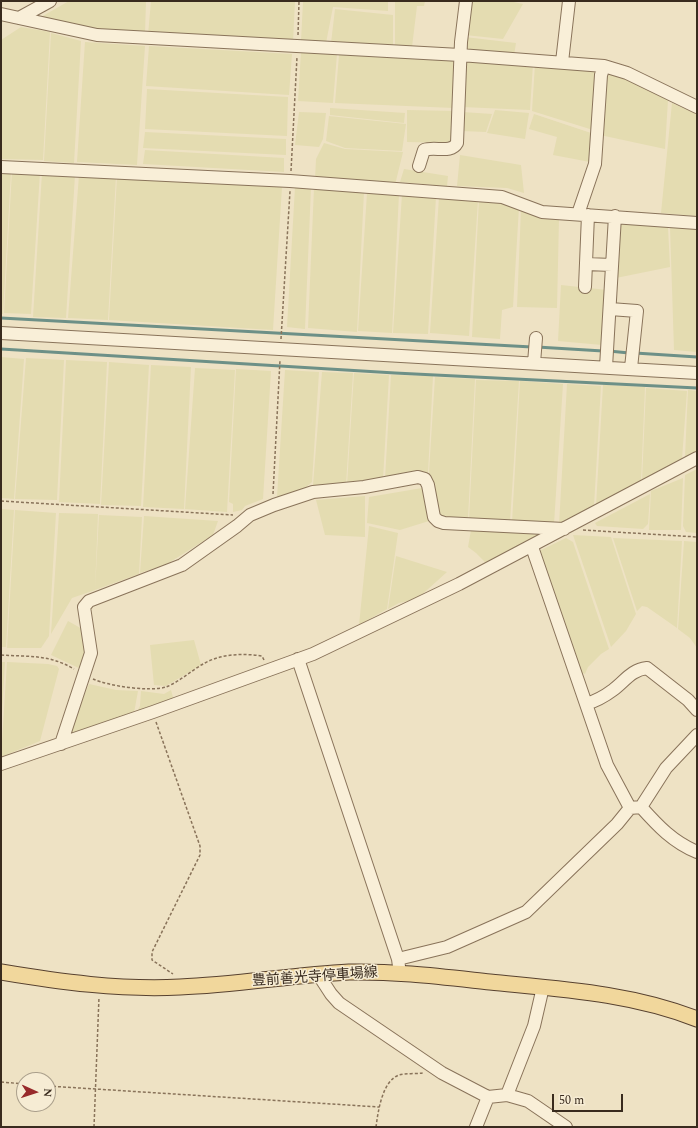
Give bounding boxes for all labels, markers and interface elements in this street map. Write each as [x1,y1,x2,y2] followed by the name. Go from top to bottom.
[252,965,378,991] street label: 豊前善光寺停車場線
[16,1072,56,1112] north arrow
[554,1086,625,1112] scale bar
[39,1088,56,1098] text: N
[559,1091,584,1110] text: 50 m

